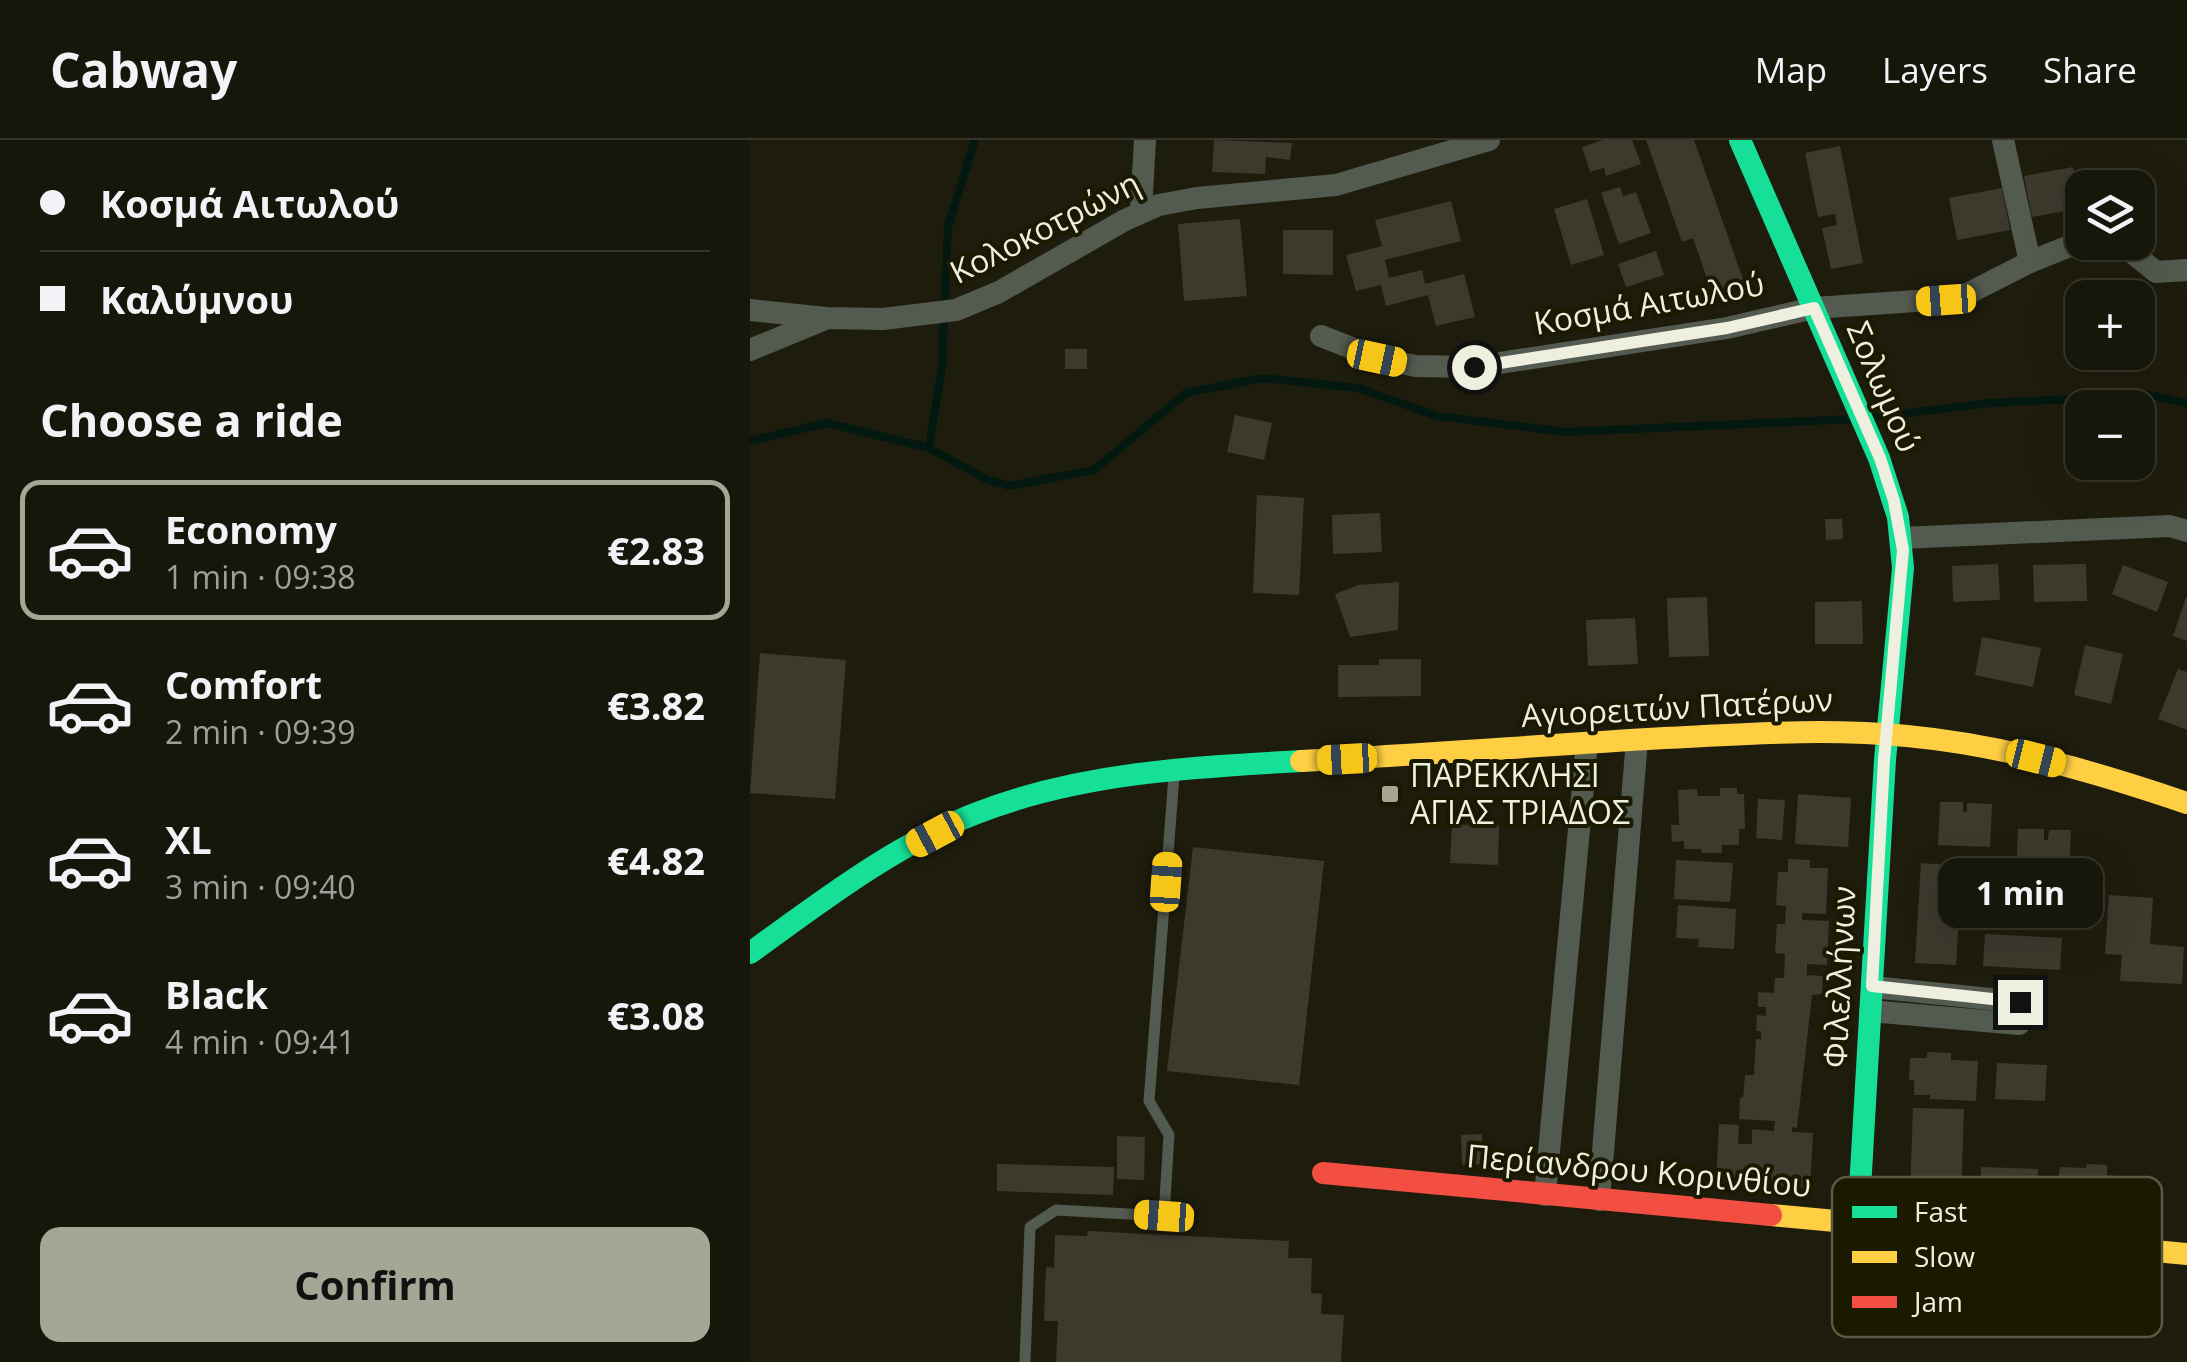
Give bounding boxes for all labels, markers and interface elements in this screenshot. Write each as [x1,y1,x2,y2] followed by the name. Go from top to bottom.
[50,37,237,102] text: Cabway
[1755,46,1827,93] text: Map
[1882,46,1988,93] text: Layers
[2043,46,2137,93] text: Share
[942,160,1146,293] street label: Κολοκοτρώνη
[2065,170,2155,480] map controls
[2065,170,2155,260] button: layers
[100,177,399,229] text: Κοσμά Αιτωλού
[1530,261,1767,344] street label: Κοσμά Αιτωλού
[100,273,293,325] text: Καλύμνου
[2065,280,2155,370] button: +
[1915,283,1977,317] car
[1838,315,1931,458] street label: Σολωμού
[1345,337,1409,379] car
[1452,345,1497,390] route start
[40,389,343,450] text: Choose a ride
[2065,390,2155,480] button: −
[165,503,337,555] text: Economy
[45,505,135,595] icon: car
[607,524,705,576] text: €2.83
[165,555,356,598] text: 1 min · 09:38
[165,658,322,710] text: Comfort
[45,660,135,750] icon: car
[1520,677,1834,736] street label: Αγιορειτών Πατέρων
[607,679,705,731] text: €3.82
[165,710,356,753] text: 2 min · 09:39
[2003,736,2069,780] car
[1316,742,1378,776] car
[1410,753,1630,833] place label: ΠΑΡΕΚΚΛΗΣΙ ΑΓΙΑΣ ΤΡΙΑΔΟΣ
[1379,783,1401,805] marker: ΠΑΡΕΚΚΛΗΣΙ ΑΓΙΑΣ ΤΡΙΑΔΟΣ
[901,807,969,861] car
[165,813,212,865] text: XL
[45,815,135,905] icon: car
[607,834,705,886] text: €4.82
[1149,851,1183,913] car
[1938,857,2102,927] callout: 1 min
[165,865,356,908] text: 3 min · 09:40
[1976,871,2065,914] text: 1 min
[1812,885,1865,1069] street label: Φιλελλήνων
[165,968,268,1020] text: Black
[45,970,135,1060] icon: car
[1998,980,2043,1025] route end
[607,989,705,1041] text: €3.08
[165,1020,356,1063] text: 4 min · 09:41
[1465,1133,1813,1206] street label: Περίανδρου Κορινθίου
[1832,1177,2162,1337] legend
[1914,1192,1967,1230] text: Fast
[1133,1199,1195,1233] car
[40,1227,710,1342] button: Confirm
[1914,1237,1975,1275] text: Slow
[1911,1282,1963,1320] text: Jam

